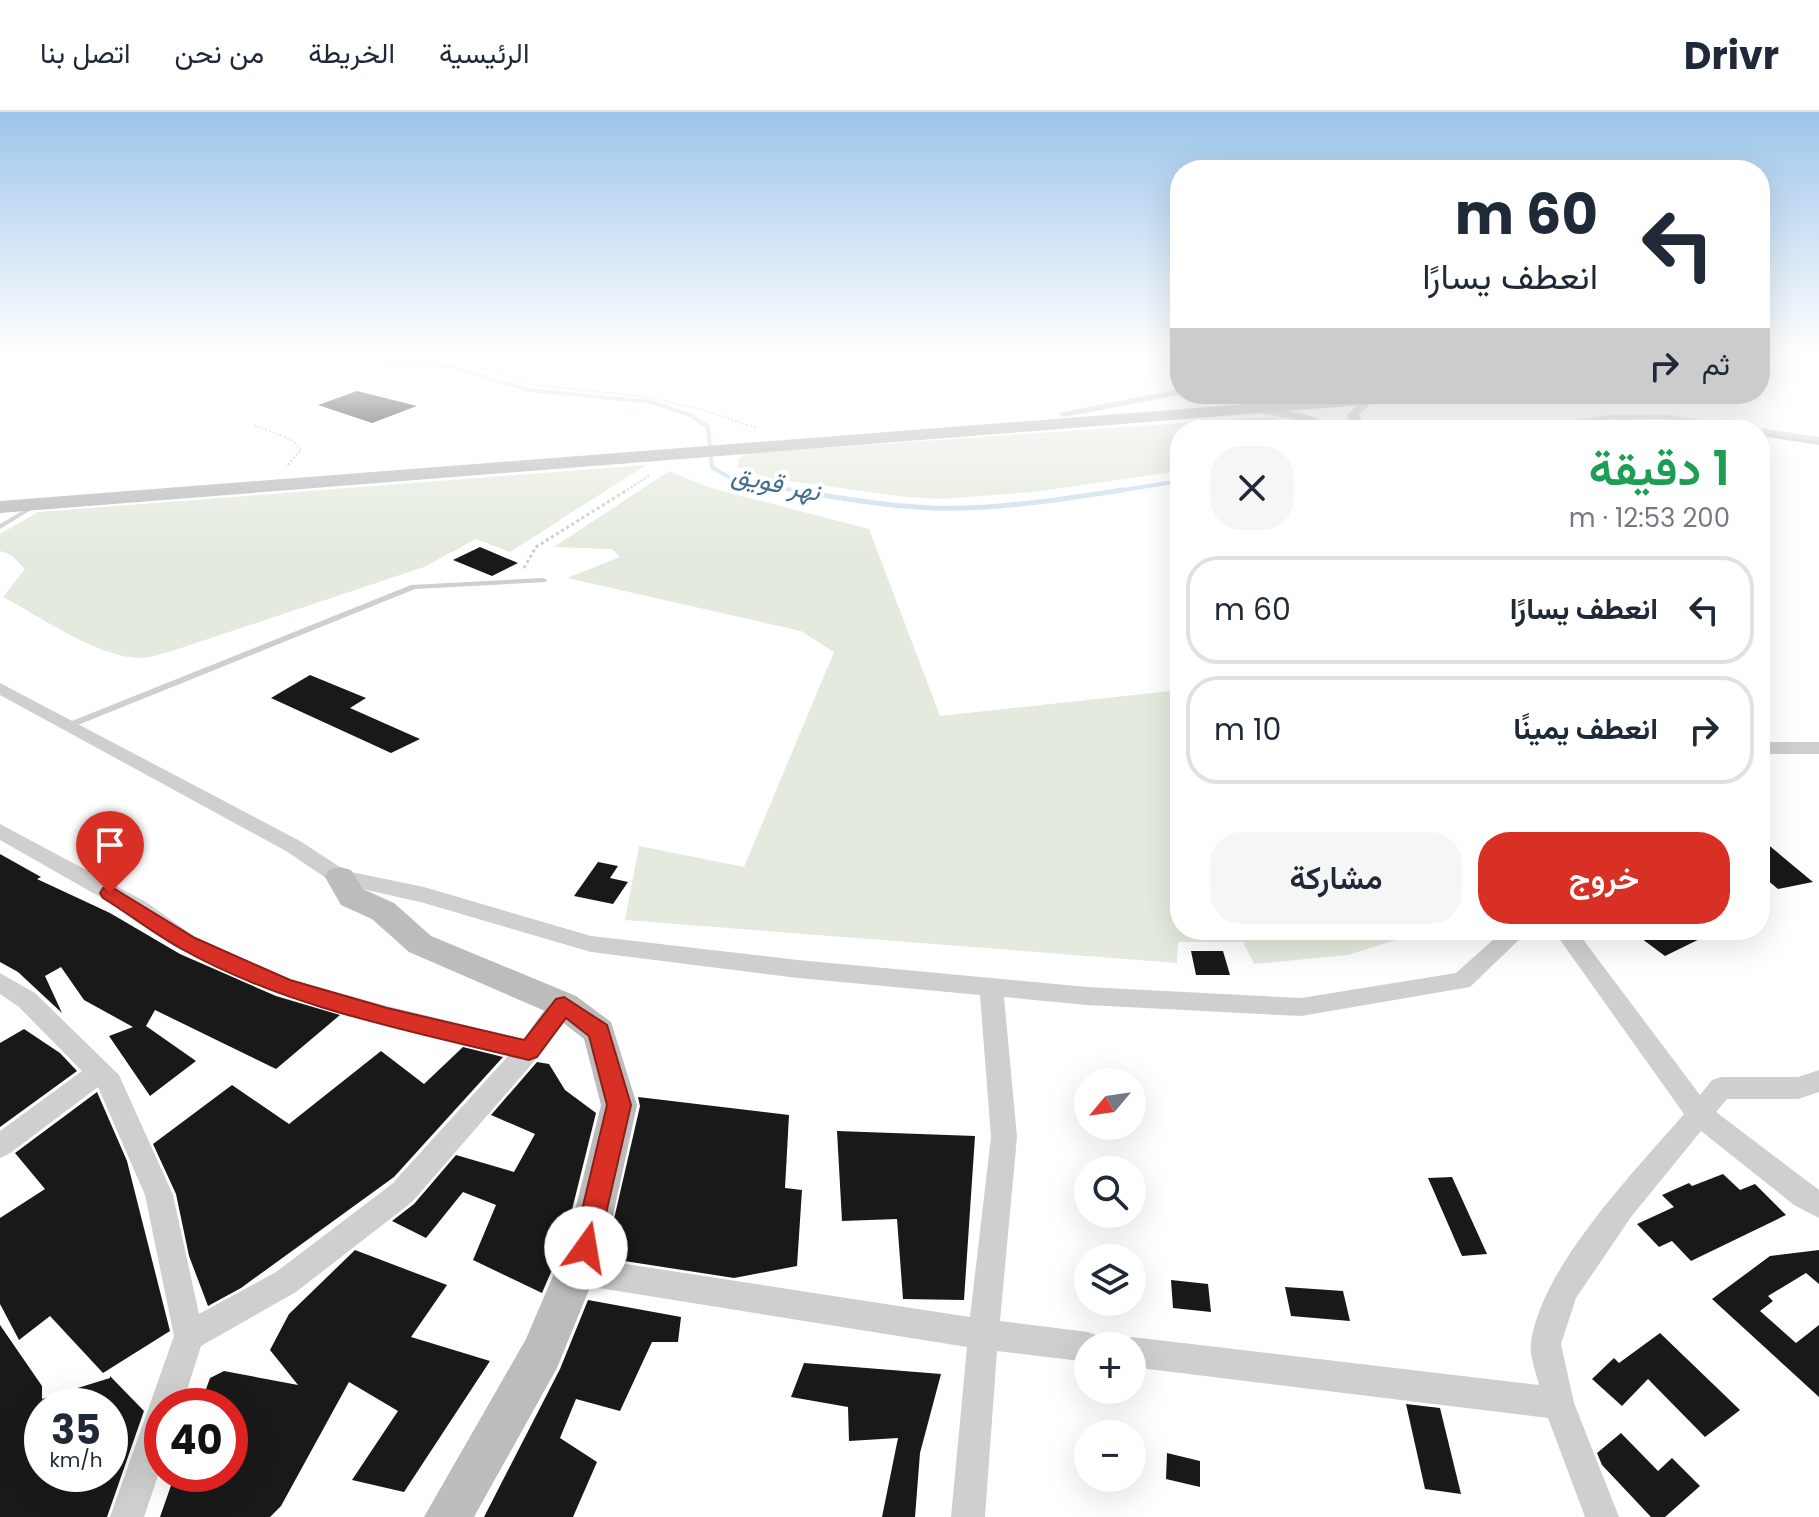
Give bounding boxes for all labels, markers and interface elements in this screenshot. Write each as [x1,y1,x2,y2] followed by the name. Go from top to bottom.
[1684,29,1779,82] text: Drivr
[40,34,130,73] text: اتصل بنا
[174,34,264,73] text: من نحن
[308,34,395,73] text: الخريطة
[439,34,529,73] text: الرئيسية
[1455,175,1598,254] text: 60 m
[1626,192,1730,296] icon: left
[1422,251,1598,302] text: انعطف يسارًا
[1702,343,1730,386] text: ثم
[1642,344,1686,388] icon: right
[1588,435,1730,502] text: 1 دقيقة
[1210,446,1294,530] button: close
[728,456,825,510] water label: نهر قويق
[1569,500,1730,536] text: 200 m · 12:53
[1510,587,1658,630] text: انعطف يسارًا
[1214,588,1291,631] text: 60 m
[1682,588,1726,632] icon: left
[1513,707,1658,750] text: انعطف يمينًا
[1214,708,1281,751] text: 10 m
[1682,708,1726,752] icon: right
[76,811,144,893] pin
[88,823,132,867] icon: arrive
[1210,832,1462,924] button: مشاركة
[1478,832,1730,924] button: خروج
[1074,1068,1146,1140] north arrow
[1074,1068,1146,1492] map controls
[1074,1156,1146,1228] button: search
[544,1206,628,1290] position arrow
[1074,1244,1146,1316] button: layers
[1074,1332,1146,1404] button: +
[144,1388,248,1492] speed limit sign: 40
[51,1402,101,1458] text: 35
[1074,1420,1146,1492] button: −
[49,1446,103,1474] text: km/h

